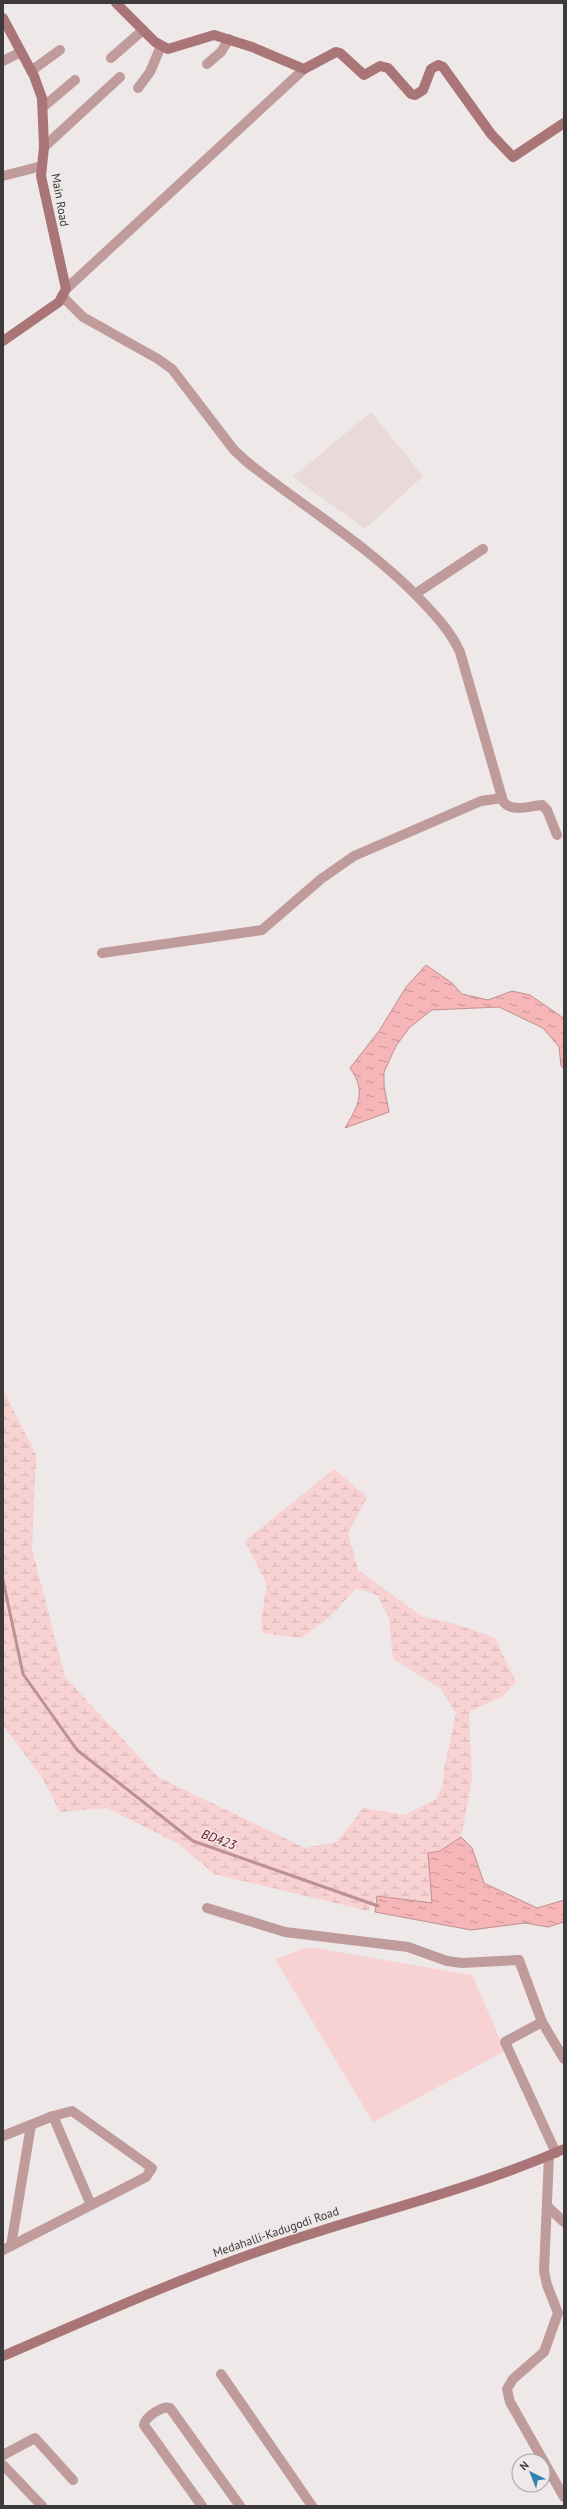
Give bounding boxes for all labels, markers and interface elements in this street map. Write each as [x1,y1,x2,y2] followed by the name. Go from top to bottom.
[48,172,73,228] street label: Main Road
[199,1825,239,1854] water label: BD423
[211,2203,341,2260] street label: Medahalli-Kadugodi Road
[511,2453,551,2493] north arrow
[517,2458,532,2473] text: N

